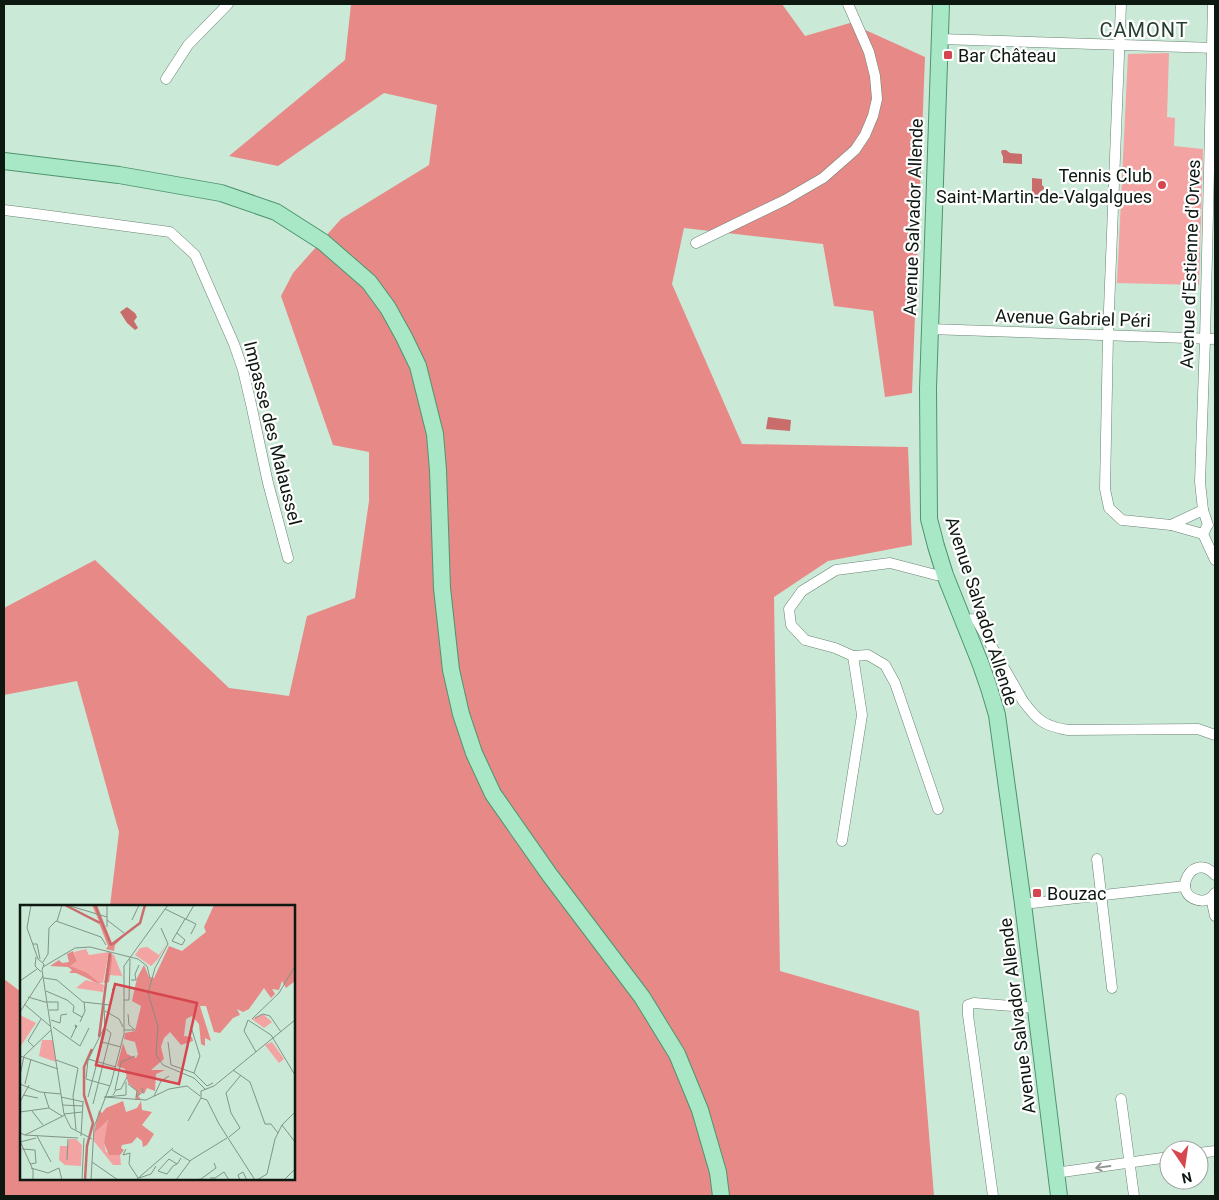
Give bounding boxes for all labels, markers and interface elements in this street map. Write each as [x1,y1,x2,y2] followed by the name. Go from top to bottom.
[1099,18,1189,42] district label: CAMONT
[958,45,1056,66] place label: Bar Château
[942,49,954,61] marker: Bar Château
[899,118,927,316] street label: Avenue Salvador Allende
[1176,159,1204,369] street label: Avenue d'Estienne d'Orves
[936,165,1152,207] place label: Tennis Club Saint-Martin-de-Valgalgues
[1156,179,1168,191] marker: Tennis Club Saint-Martin-de-Valgalgues
[995,305,1151,331] street label: Avenue Gabriel Péri
[240,339,306,527] street label: Impasse des Malaussel
[942,514,1022,708] street label: Avenue Salvador Allende
[1047,883,1107,904] place label: Bouzac
[1031,887,1043,899] marker: Bouzac
[20,905,295,1180] inset map
[995,917,1039,1115] street label: Avenue Salvador Allende
[1159,1140,1209,1190] north arrow
[1096,1162,1112,1172] one-way arrow
[1180,1169,1194,1187] text: N

